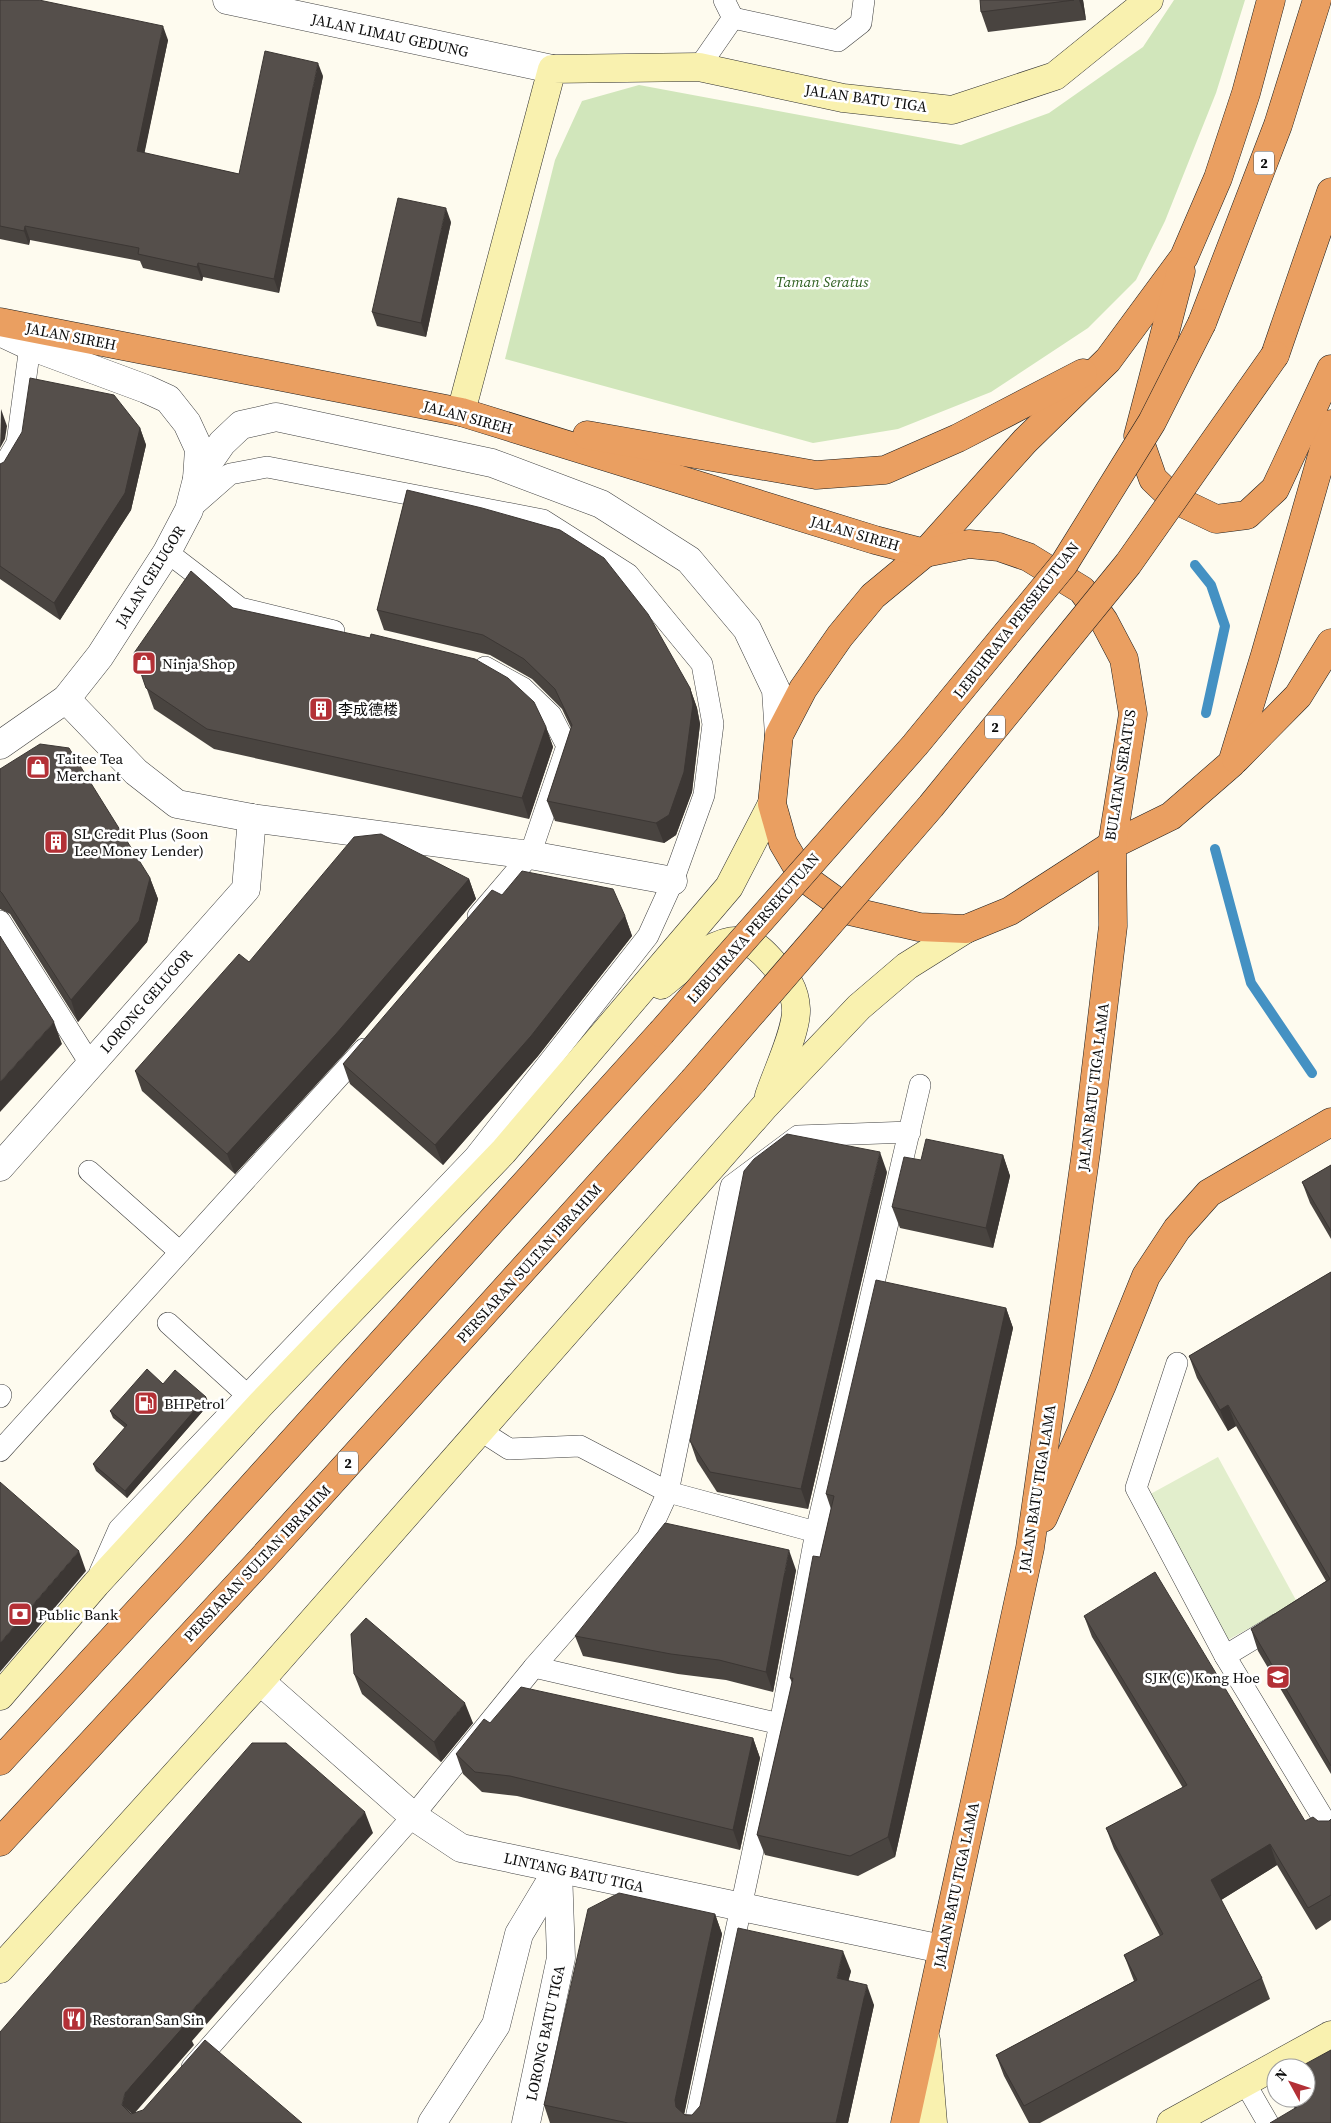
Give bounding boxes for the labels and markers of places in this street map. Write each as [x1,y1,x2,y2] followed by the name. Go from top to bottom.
[131,650,157,676] shop icon: Ninja Shop
[162,653,236,674] place label: Ninja Shop
[308,696,334,722] building icon: 李成德楼
[338,699,398,720] place label: 李成德楼
[56,748,123,786] place label: Taitee Tea Merchant
[25,754,51,780] shop icon: Taitee Tea Merchant
[74,823,209,861] place label: SL Credit Plus (Soon Lee Money Lender)
[43,829,69,855] building icon: SL Credit Plus (Soon Lee Money Lender)
[133,1390,159,1416] fuel station icon: BHPetrol
[164,1393,225,1414] place label: BHPetrol
[7,1601,33,1627] bank icon: Public Bank
[38,1604,119,1625] place label: Public Bank
[1265,1664,1291,1690] school or university icon: SJK (C) Kong Hoe
[1145,1667,1260,1688] place label: SJK (C) Kong Hoe
[61,2006,87,2032] restaurant icon: Restoran San Sin
[92,2009,204,2030] place label: Restoran San Sin

